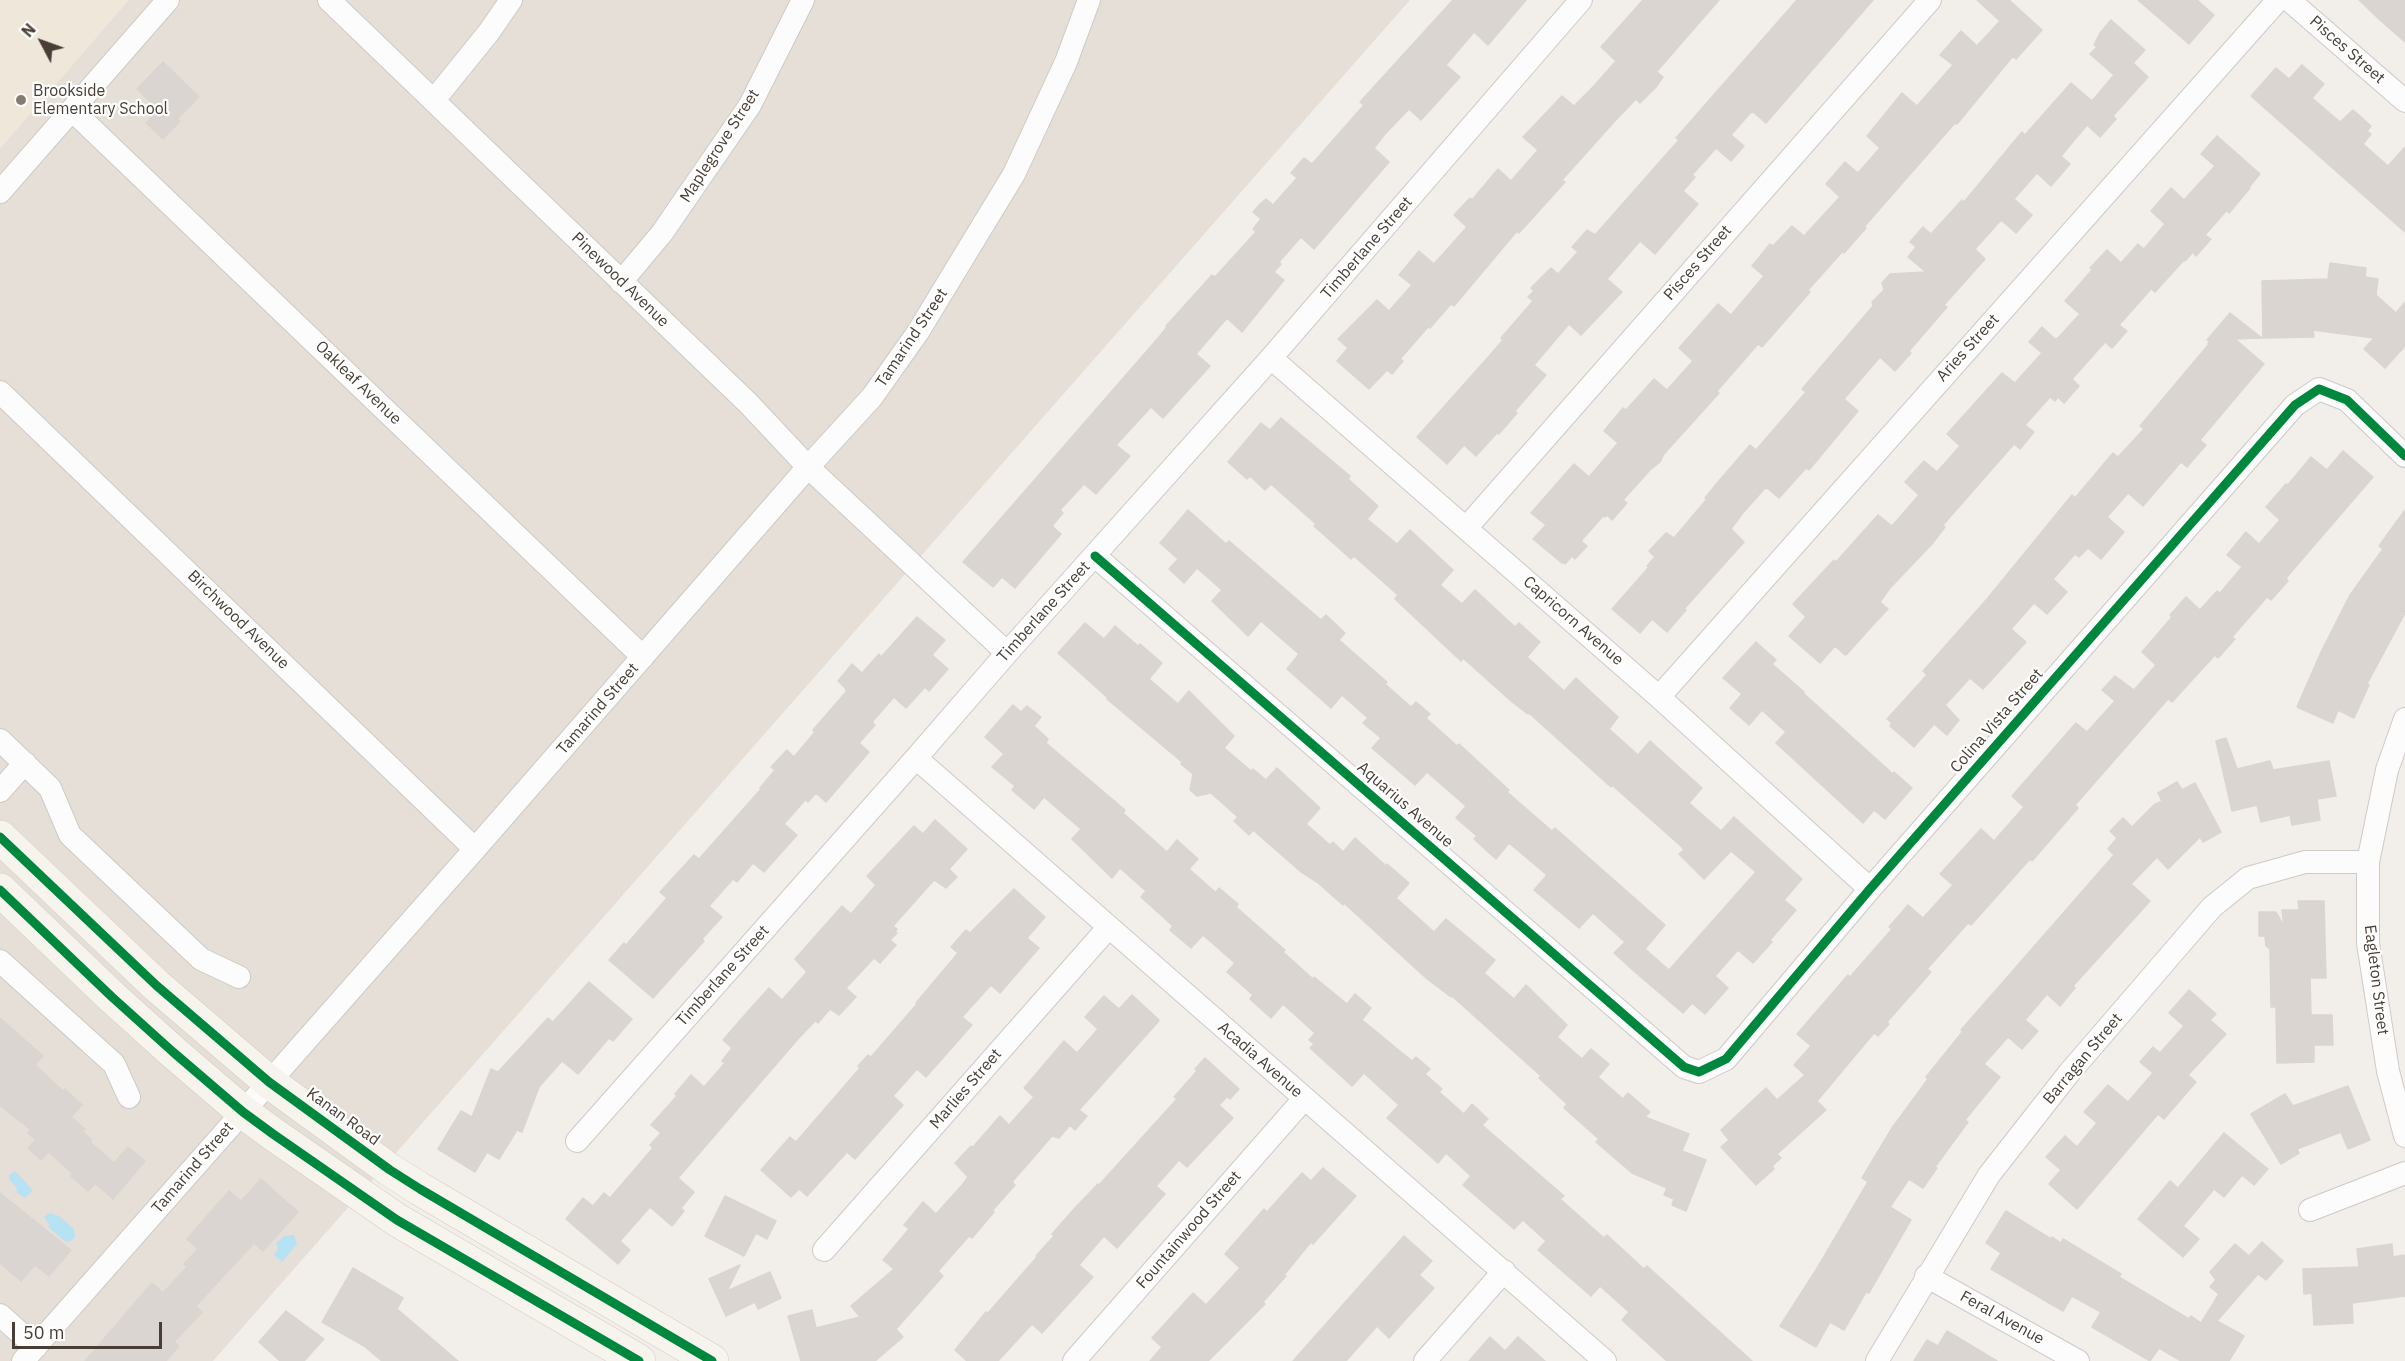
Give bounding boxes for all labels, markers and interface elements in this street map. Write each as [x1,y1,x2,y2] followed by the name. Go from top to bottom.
[12,12,72,72] north arrow
[2305,12,2389,88] street label: Pisces Street
[17,19,40,41] text: N
[33,81,168,119] place label: Brookside Elementary School
[676,86,764,206] street label: Maplegrove Street
[14,93,28,107] marker: Brookside Elementary School
[1317,193,1417,303] street label: Timberlane Street
[1660,221,1736,305] street label: Pisces Street
[567,229,673,331] street label: Pinewood Avenue
[872,285,952,391] street label: Tamarind Street
[1933,310,2003,386] street label: Aries Street
[311,337,405,429] street label: Oakleaf Avenue
[994,557,1094,667] street label: Timberlane Street
[183,567,293,673] street label: Birchwood Avenue
[1519,572,1627,670] street label: Capricorn Avenue
[553,659,643,759] street label: Tamarind Street
[1946,665,2048,777] street label: Colina Vista Street
[1353,758,1457,852] street label: Aquarius Avenue
[673,921,773,1031] street label: Timberlane Street
[2360,924,2392,1036] street label: Eagleton Street
[2039,1010,2127,1108] street label: Barragan Street
[1214,1018,1306,1102] street label: Acadia Avenue
[926,1045,1006,1133] street label: Marlies Street
[303,1084,383,1150] street label: Kanan Road
[148,1118,238,1218] street label: Tamarind Street
[1133,1167,1245,1293] street label: Fountainwood Street
[1957,1287,2047,1349] street label: Feral Avenue
[15,1310,165,1348] scale bar
[23,1321,65,1344] text: 50 m

